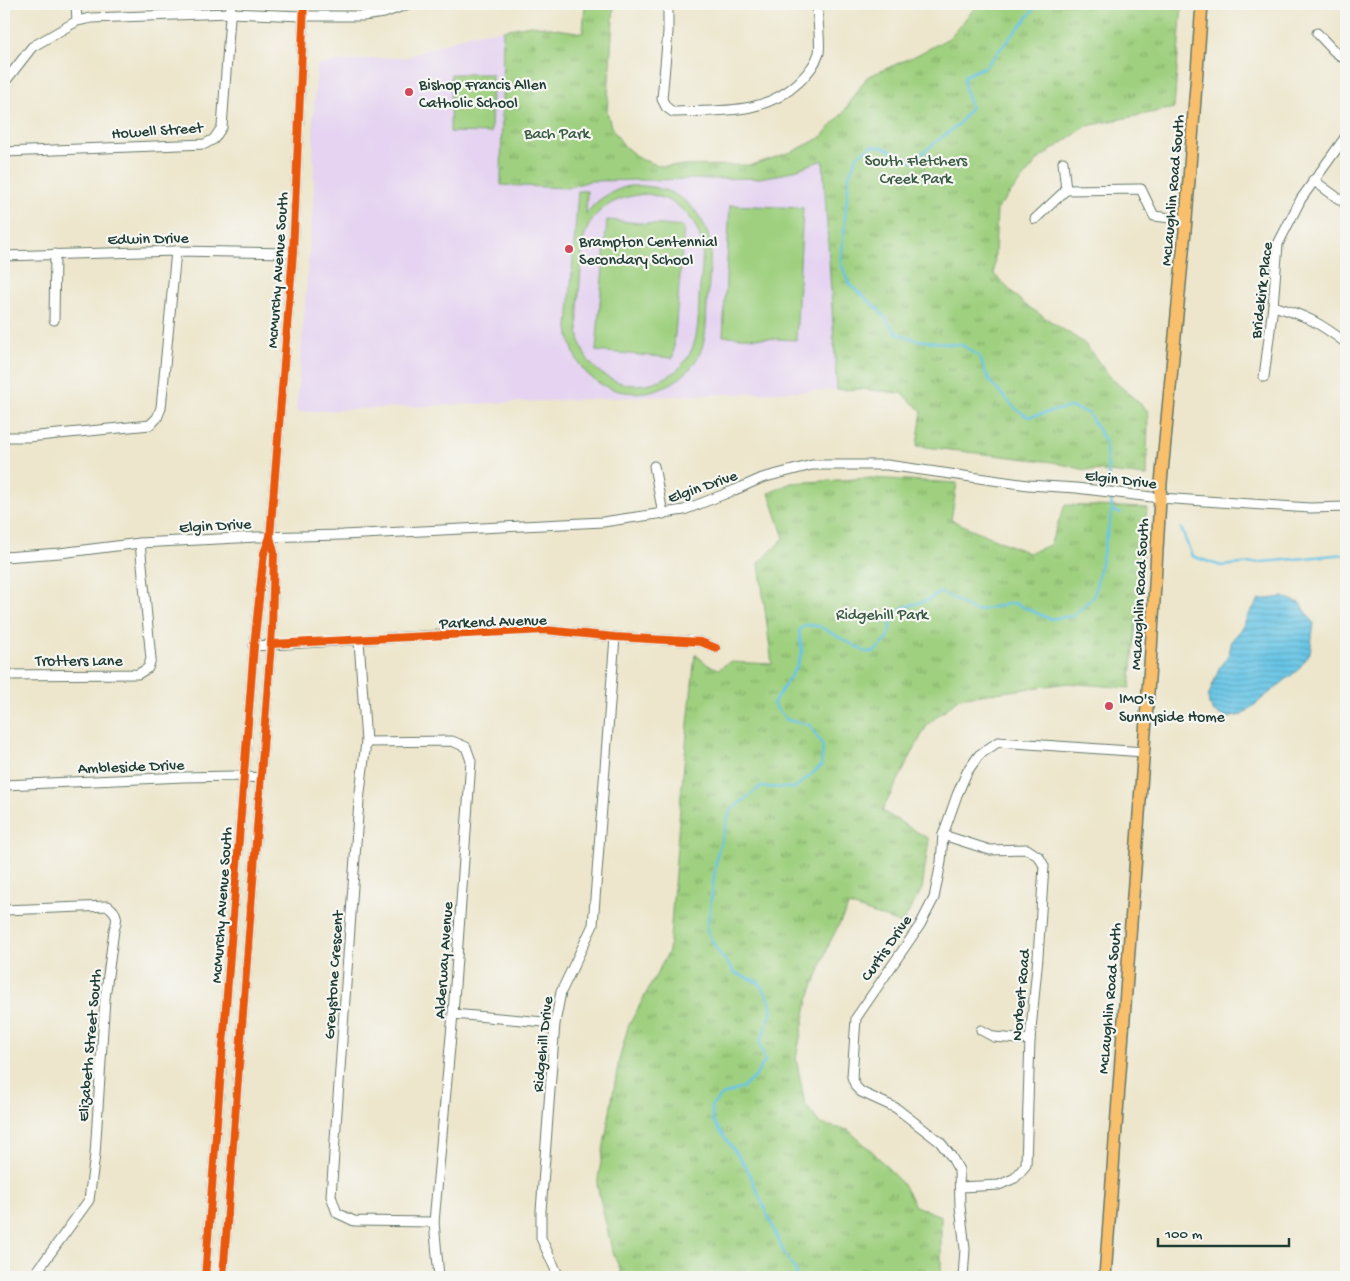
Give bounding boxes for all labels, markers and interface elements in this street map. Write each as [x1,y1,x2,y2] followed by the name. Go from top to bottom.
[418,77,547,114] place label: Bishop Francis Allen Catholic School
[403,86,415,98] marker: Bishop Francis Allen Catholic School
[1158,113,1191,267] street label: McLaughlin Road South
[111,120,205,145] street label: Howell Street
[523,126,592,145] park label: Bach Park
[865,153,968,190] park label: South Fletchers Creek Park
[265,191,294,349] street label: McMurchy Avenue South
[107,230,190,251] street label: Edwin Drive
[578,234,718,271] place label: Brampton Centennial Secondary School
[1248,240,1279,341] street label: Bridekirk Place
[563,243,575,255] marker: Brampton Centennial Secondary School
[666,467,741,509] street label: Elgin Drive
[1084,468,1158,495] street label: Elgin Drive
[179,516,253,539] street label: Elgin Drive
[1128,517,1155,671] street label: McLaughlin Road South
[836,607,930,626] park label: Ridgehill Park
[438,612,548,635] street label: Parkend Avenue
[34,653,123,672] street label: Trotters Lane
[1119,691,1226,728] place label: IMO's Sunnyside Home
[1103,700,1115,712] marker: IMO's Sunnyside Home
[77,757,185,780] street label: Ambleside Drive
[209,826,238,984] street label: McMurchy Avenue South
[432,900,459,1019] street label: Alderway Avenue
[322,909,350,1040] street label: Greystone Crescent
[858,912,918,986] street label: Curtis Drive
[1095,921,1128,1075] street label: McLaughlin Road South
[1009,947,1036,1042] street label: Norbert Road
[75,968,108,1123] street label: Elizabeth Street South
[530,995,559,1093] street label: Ridgehill Drive
[1158,1216,1289,1248] scale bar
[1164,1226,1203,1244] text: 100 m

